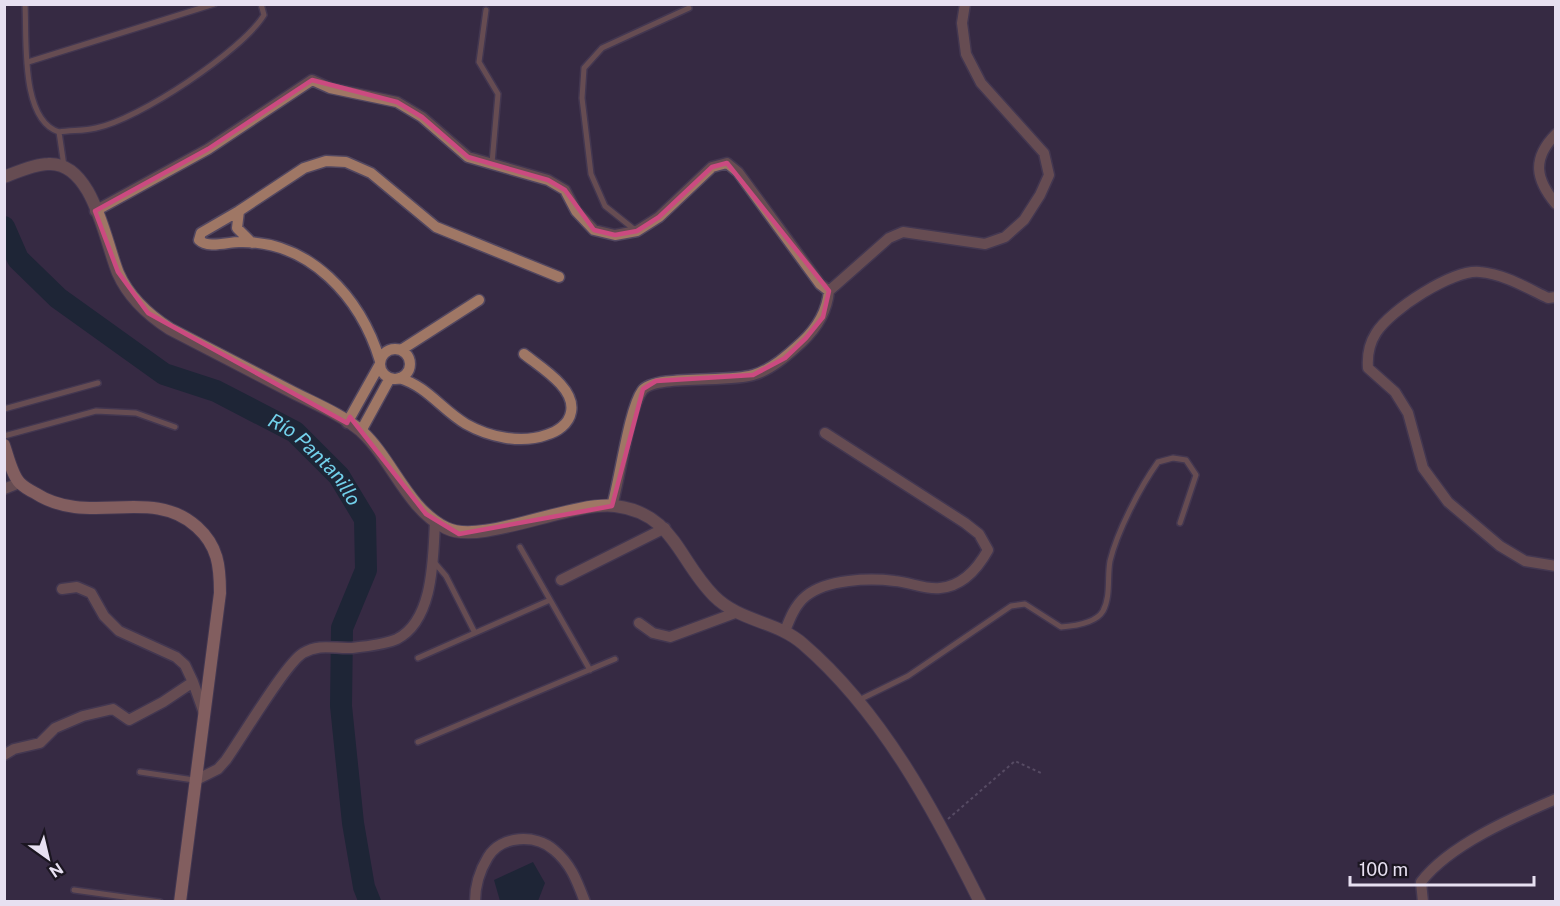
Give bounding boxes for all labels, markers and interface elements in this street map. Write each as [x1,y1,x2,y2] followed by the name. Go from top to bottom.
[264,408,366,510] water label: Río Pantanillo
[18,828,78,888] north arrow
[1350,849,1534,887] scale bar
[46,859,67,881] text: N
[1359,859,1408,880] text: 100 m

